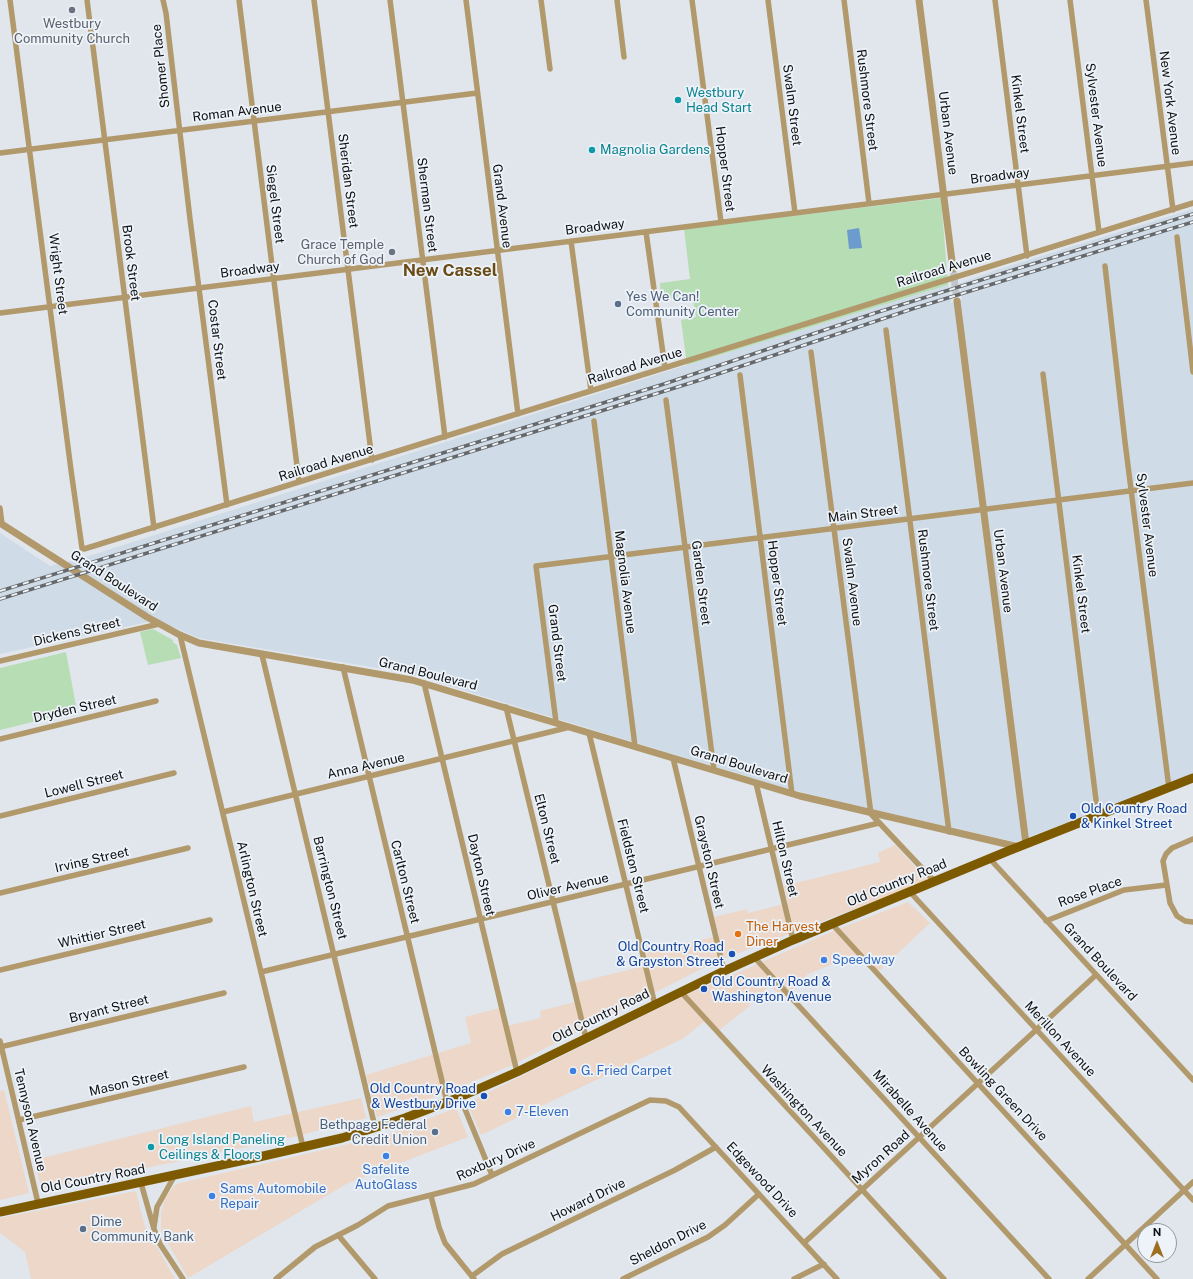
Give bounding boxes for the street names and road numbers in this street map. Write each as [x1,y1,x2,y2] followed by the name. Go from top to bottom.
[149,23,173,109] street label: Shomer Place
[853,48,881,152] street label: Rushmore Street
[1156,50,1184,156] street label: New York Avenue
[1082,62,1110,168] street label: Sylvester Avenue
[779,63,805,147] street label: Swalm Street
[1007,74,1033,154] street label: Kinkel Street
[935,90,961,176] street label: Urban Avenue
[192,99,282,125] street label: Roman Avenue
[712,125,738,213] street label: Hopper Street
[334,133,362,229] street label: Sheridan Street
[413,157,441,253] street label: Sherman Street
[489,163,515,249] street label: Grand Avenue
[262,164,288,244] street label: Siegel Street
[969,165,1031,187] street label: Broadway
[564,216,626,238] street label: Broadway
[119,224,143,302] street label: Brook Street
[45,232,71,316] street label: Wright Street
[895,247,993,291] street label: Railroad Avenue
[219,259,281,281] street label: Broadway
[204,299,230,381] street label: Costar Street
[586,344,684,388] street label: Railroad Avenue
[277,441,375,485] street label: Railroad Avenue
[1133,472,1161,578] street label: Sylvester Avenue
[827,502,899,526] street label: Main Street
[914,528,942,632] street label: Rushmore Street
[990,528,1016,614] street label: Urban Avenue
[611,530,639,634] street label: Magnolia Avenue
[839,537,865,627] street label: Swalm Avenue
[764,539,790,627] street label: Hopper Street
[688,540,714,626] street label: Garden Street
[67,547,161,615] street label: Grand Boulevard
[1068,554,1094,634] street label: Kinkel Street
[545,603,569,683] street label: Grand Street
[32,614,122,650] street label: Dickens Street
[377,654,479,694] street label: Grand Boulevard
[32,692,118,726] street label: Dryden Street
[688,743,790,787] street label: Grand Boulevard
[326,749,406,783] street label: Anna Avenue
[43,767,125,801] street label: Lowell Street
[531,792,563,866] street label: Elton Street
[691,814,727,910] street label: Grayston Street
[614,817,652,915] street label: Fieldston Street
[769,819,801,899] street label: Hilton Street
[464,832,498,918] street label: Dayton Street
[310,835,350,941] street label: Barrington Street
[387,839,423,925] street label: Carlton Street
[233,840,271,938] street label: Arlington Street
[53,844,131,876] street label: Irving Street
[845,856,949,910] street label: Old Country Road
[526,870,610,904] street label: Oliver Avenue
[1056,873,1124,911] street label: Rose Place
[57,916,147,952] street label: Whittier Street
[1060,920,1140,1004] street label: Grand Boulevard
[550,986,652,1046] street label: Old Country Road
[68,992,150,1026] street label: Bryant Street
[1021,998,1099,1080] street label: Merillon Avenue
[955,1044,1051,1144] street label: Bowling Green Drive
[758,1062,850,1160] street label: Washington Avenue
[88,1066,170,1100] street label: Mason Street
[11,1067,49,1173] street label: Tennyson Avenue
[869,1067,951,1155] street label: Mirabelle Avenue
[849,1127,913,1187] street label: Myron Road
[454,1136,538,1184] street label: Roxbury Drive
[723,1139,801,1221] street label: Edgewood Drive
[39,1161,147,1197] street label: Old Country Road
[548,1175,628,1225] street label: Howard Drive
[627,1217,709,1269] street label: Sheldon Drive

